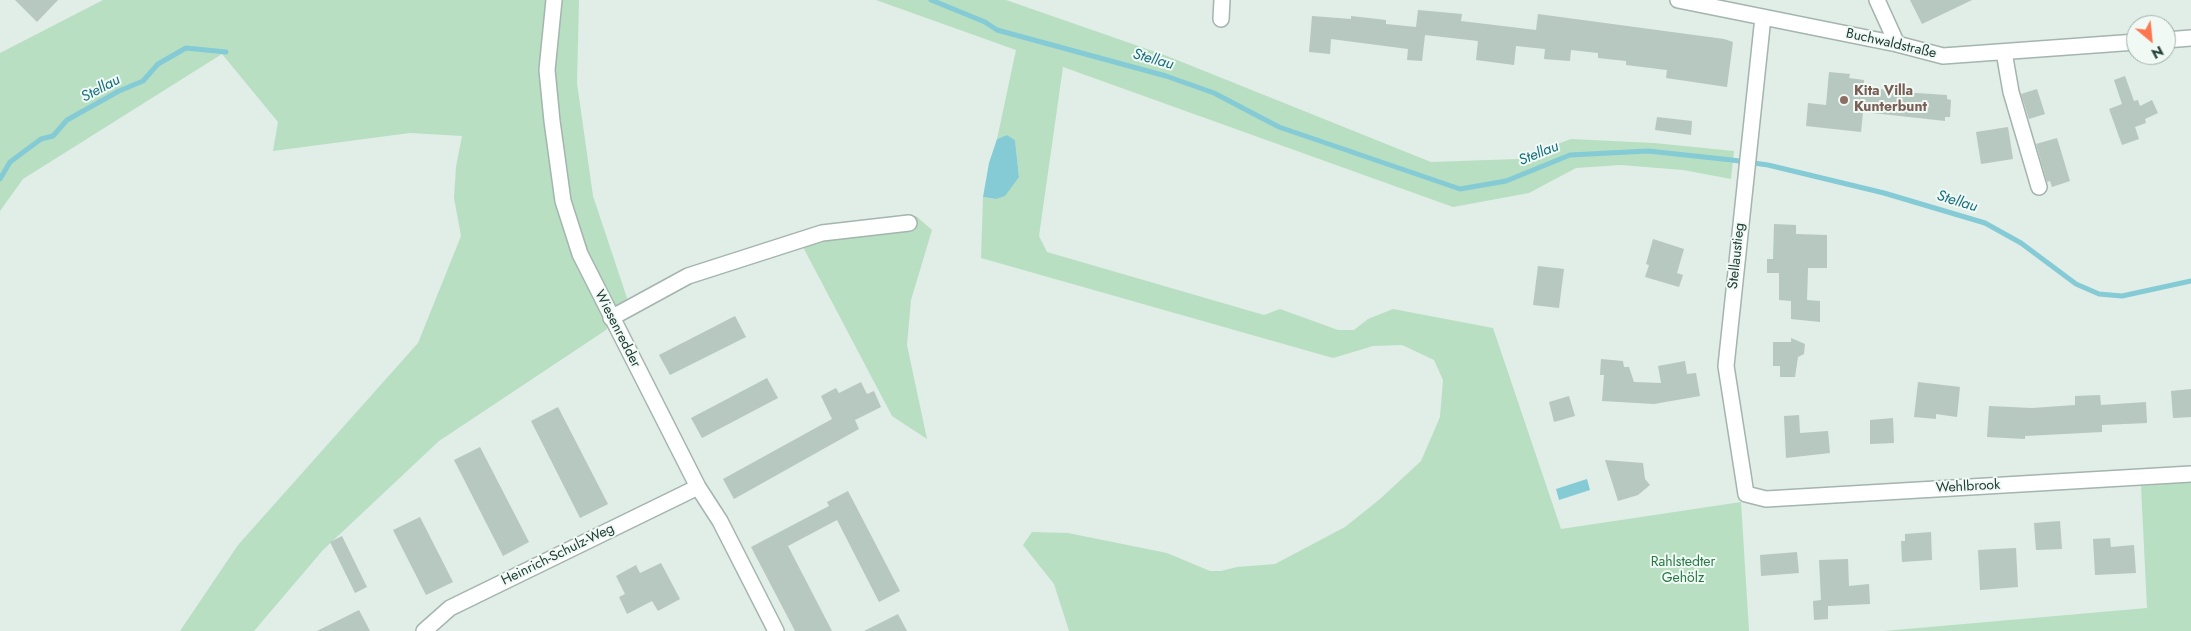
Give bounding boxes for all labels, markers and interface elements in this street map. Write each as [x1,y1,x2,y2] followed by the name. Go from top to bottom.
[2126,15,2176,65] north arrow
[1844,25,1938,63] street label: Buchwaldstraße
[2148,41,2167,64] text: N
[1131,46,1175,74] water label: Stellau
[78,71,124,107] water label: Stellau
[1854,84,1927,116] place label: Kita Villa Kunterbunt
[1838,94,1850,106] marker: Kita Villa Kunterbunt
[1516,138,1562,170] water label: Stellau
[1934,187,1980,217] water label: Stellau
[1725,222,1749,290] street label: Stellaustieg
[590,287,644,371] street label: Wiesenredder
[1935,477,2001,497] street label: Wehlbrook
[499,520,617,590] street label: Heinrich-Schulz-Weg
[1651,555,1715,588] park label: Rahlstedter Gehölz

